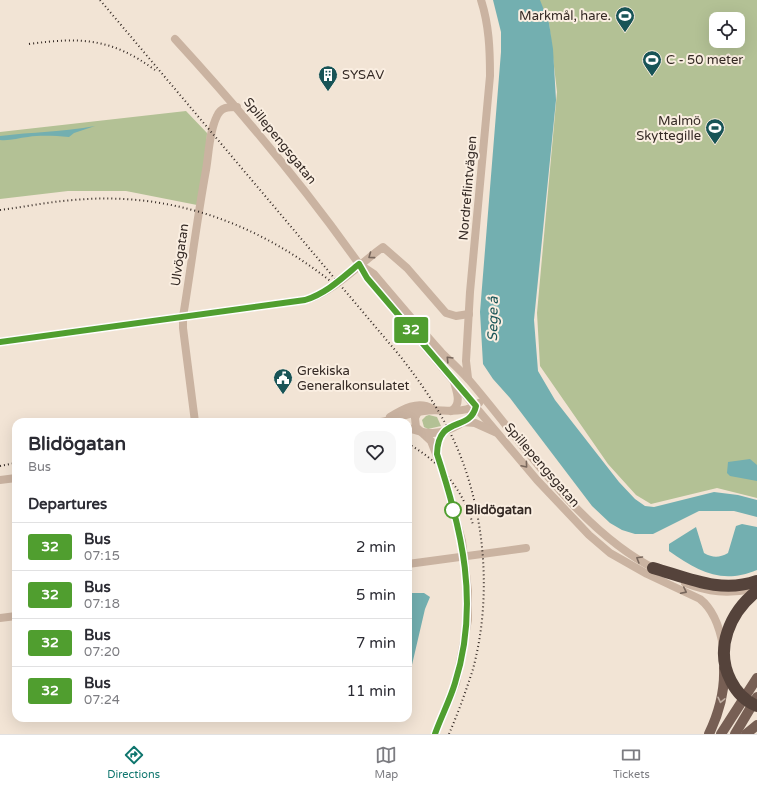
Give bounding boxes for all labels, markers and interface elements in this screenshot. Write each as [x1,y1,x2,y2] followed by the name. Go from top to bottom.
[614,5,636,33] sports icon: Markmål, hare.
[519,8,611,24] place label: Markmål, hare.
[709,12,745,48] map controls
[709,12,745,48] button: locate
[641,49,663,77] sports icon: C - 50 meter
[666,52,743,68] place label: C - 50 meter
[317,64,339,92] building icon: SYSAV
[342,67,384,83] place label: SYSAV
[240,95,320,187] street label: Spillepengsgatan
[636,113,701,144] place label: Malmö Skyttegille
[704,117,726,145] sports icon: Malmö Skyttegille
[455,135,481,241] street label: Nordreflintvägen
[168,223,192,287] street label: Ulvögatan
[369,251,376,258] one-way arrow
[484,295,502,342] water label: Sege å
[393,317,429,343] line badge: 32
[402,321,420,338] text: 32
[446,356,453,364] one-way arrow
[297,363,410,394] place label: Grekiska Generalkonsulatet
[272,367,294,395] public building icon: Grekiska Generalkonsulatet
[501,420,583,510] street label: Spillepengsgatan
[354,431,396,473] button: heart
[28,433,126,455] text: Blidögatan
[28,459,51,475] text: Bus
[520,460,527,468] one-way arrow
[28,495,107,513] text: Departures
[444,501,462,519] marker: Blidögatan
[465,502,532,518] place label: Blidögatan
[84,530,111,548] text: Bus
[41,538,59,555] text: 32
[356,538,396,556] text: 2 min
[84,548,120,564] text: 07:15
[636,557,643,564] one-way arrow
[84,578,111,596] text: Bus
[41,586,59,603] text: 32
[356,586,396,604] text: 5 min
[679,586,687,594] one-way arrow
[84,596,120,612] text: 07:18
[84,626,111,644] text: Bus
[41,634,59,651] text: 32
[356,634,396,652] text: 7 min
[84,644,120,660] text: 07:20
[84,674,111,692] text: Bus
[41,682,59,699] text: 32
[347,682,396,700] text: 11 min
[84,692,120,708] text: 07:24
[718,697,726,703] one-way arrow
[107,744,160,781] tab: Directions
[375,744,398,781] tab: Map
[613,744,650,781] tab: Tickets

